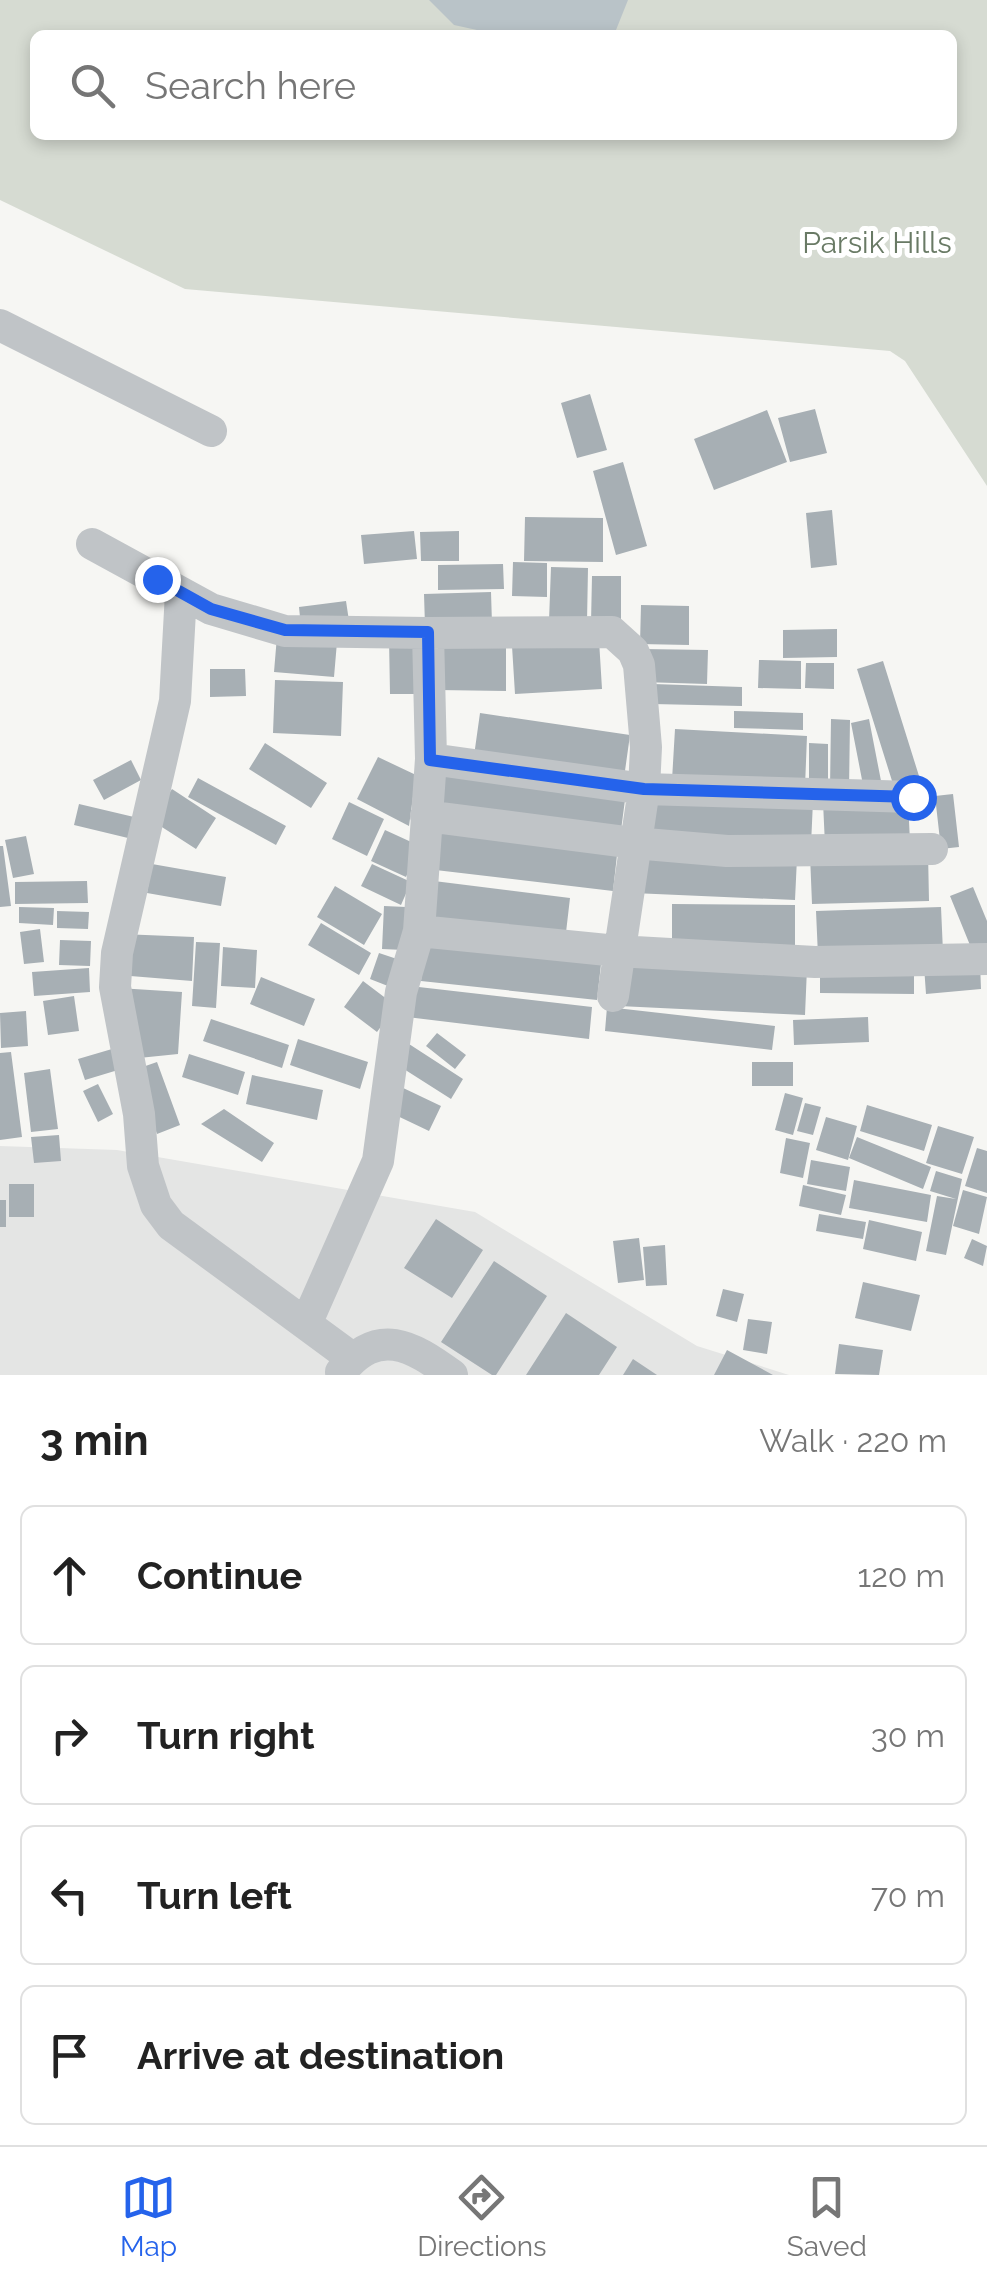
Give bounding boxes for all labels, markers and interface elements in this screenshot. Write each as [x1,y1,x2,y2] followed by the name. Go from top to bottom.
[30,30,957,140] search box
[65,58,120,113] icon: search
[145,63,356,108] text: Search here
[802,225,952,260] park label: Parsik Hills
[135,557,181,603] route end
[891,775,937,821] route start
[40,1416,149,1465] text: 3 min
[759,1422,947,1459] text: Walk · 220 m
[42,1548,97,1603] icon: ahead
[137,1553,302,1598] text: Continue
[857,1557,945,1594] text: 120 m
[42,1708,97,1763] icon: right
[137,1713,314,1758] text: Turn right
[871,1717,945,1754] text: 30 m
[42,1868,97,1923] icon: left
[137,1873,292,1918] text: Turn left
[871,1877,945,1914] text: 70 m
[42,2028,97,2083] icon: arrive
[137,2033,504,2078] text: Arrive at destination
[120,2170,177,2263] tab: Map
[417,2170,547,2263] tab: Directions
[787,2170,867,2263] tab: Saved

